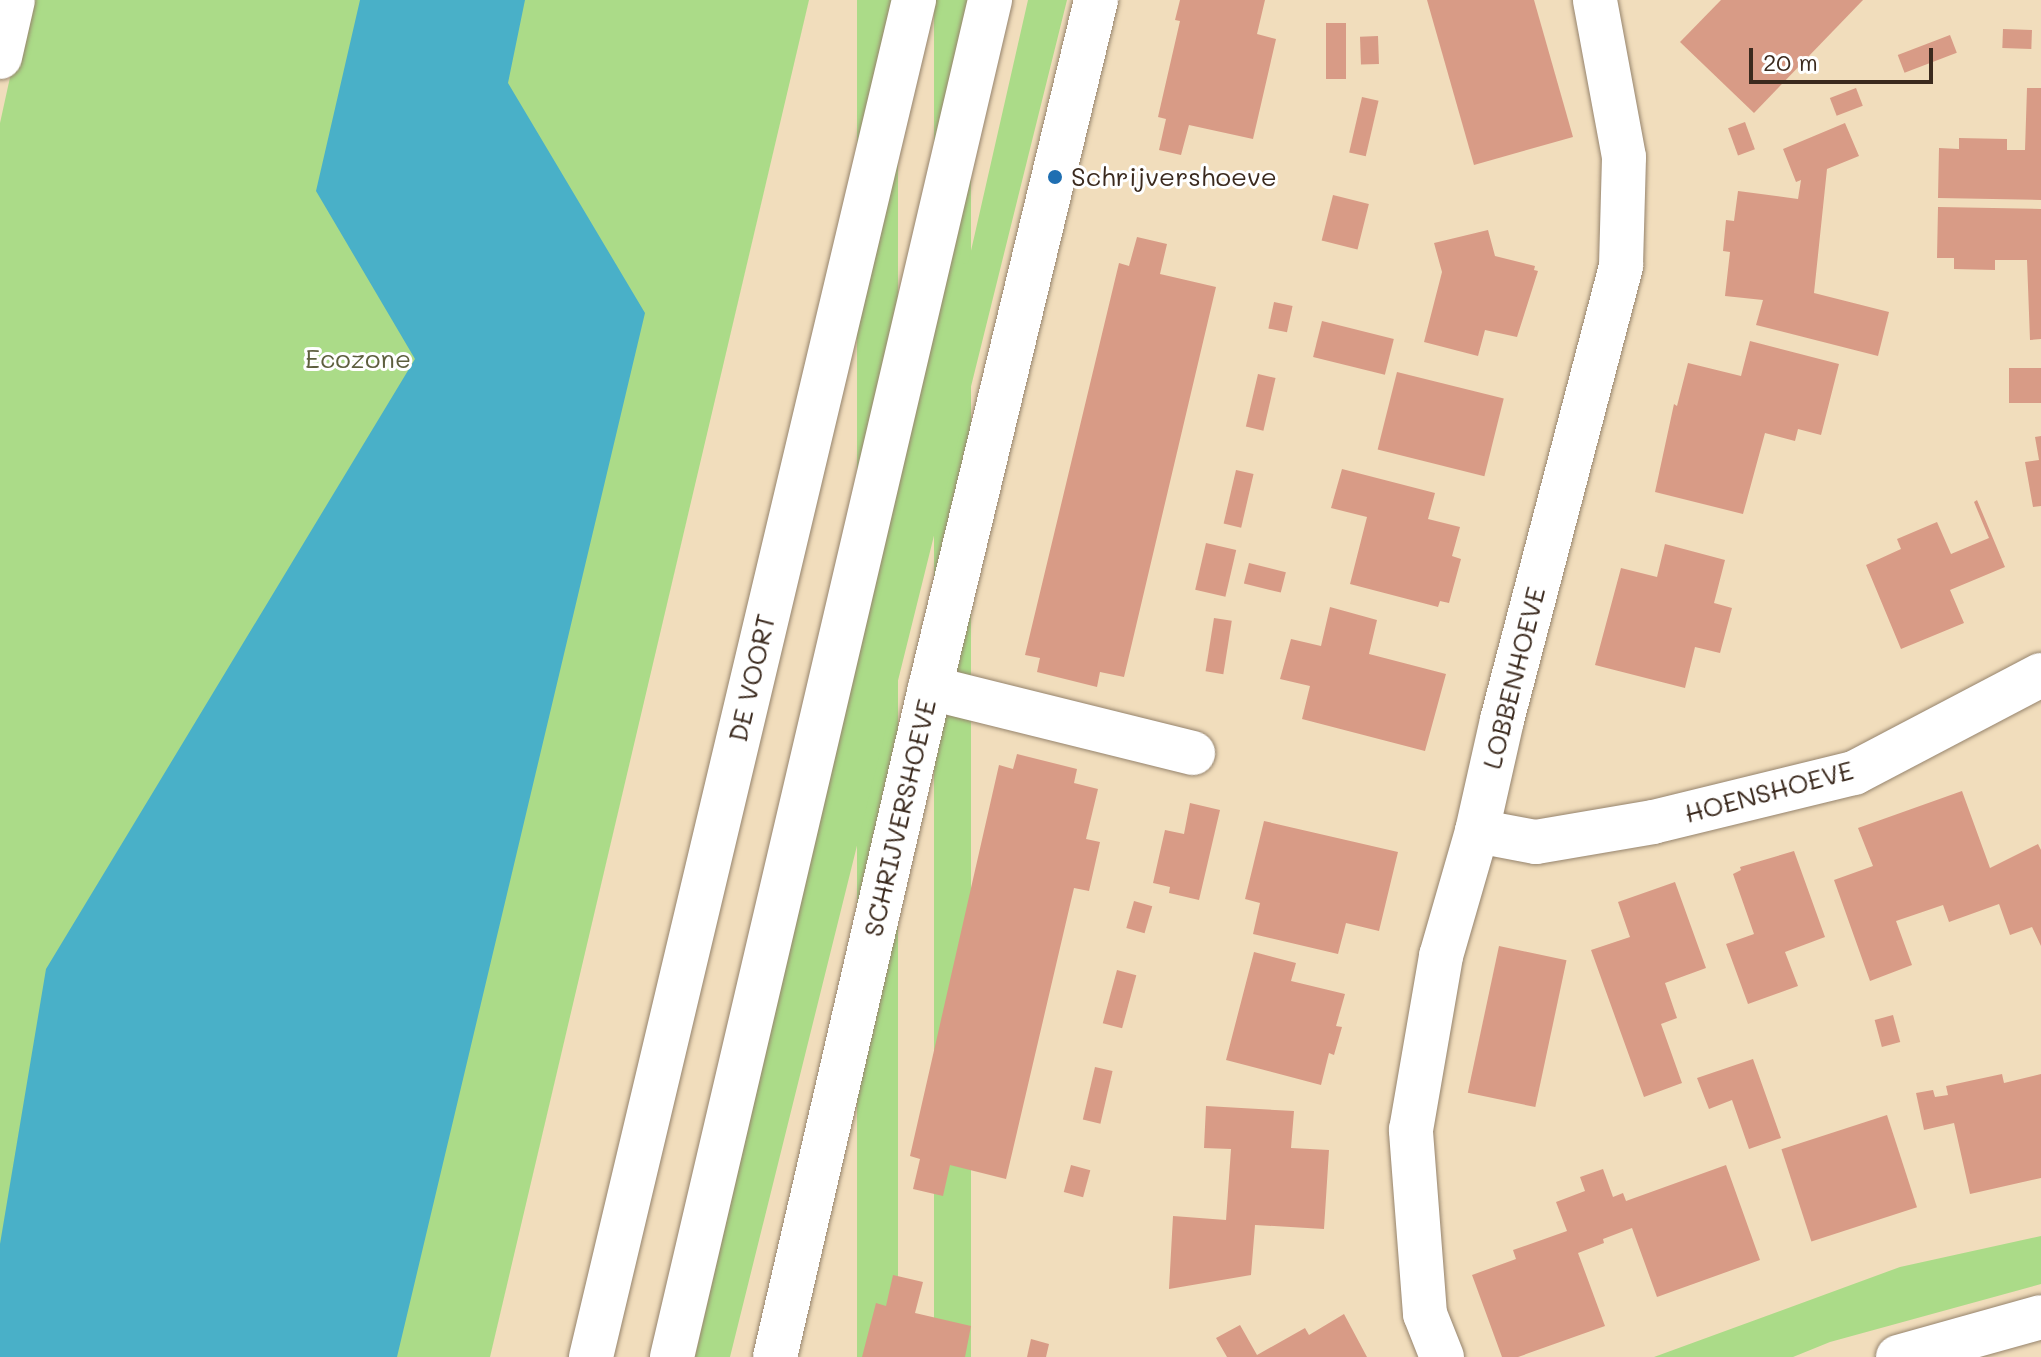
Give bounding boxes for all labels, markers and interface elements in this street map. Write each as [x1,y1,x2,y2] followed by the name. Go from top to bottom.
[1753,32,1937,82] scale bar
[1763,46,1818,77] text: 20 m
[1071,161,1277,193] place label: Schrijvershoeve
[1046,168,1064,186] marker: Schrijvershoeve
[305,343,411,375] park label: Ecozone
[1476,584,1552,772] street label: LOBBENHOEVE
[722,611,782,745] street label: DE VOORT
[858,696,942,940] street label: SCHRIJVERSHOEVE
[1681,754,1857,830] street label: HOENSHOEVE

